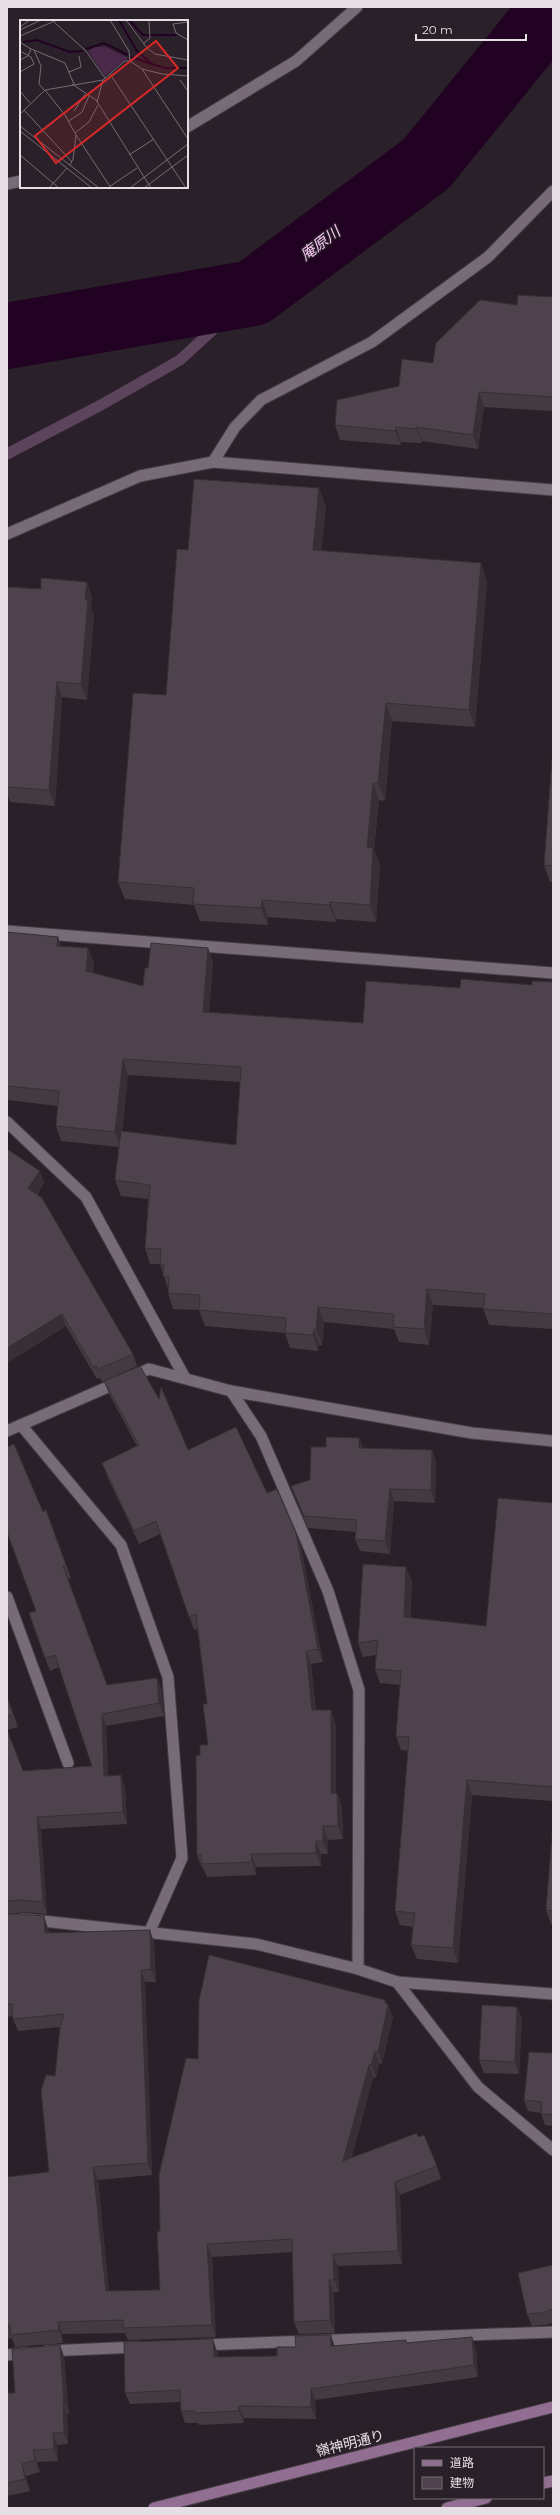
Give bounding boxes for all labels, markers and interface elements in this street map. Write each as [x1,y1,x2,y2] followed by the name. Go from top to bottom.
[416,16,526,42] scale bar
[20,20,188,188] inset map
[422,22,453,37] text: 20 m
[296,221,345,264] water label: 庵原川
[314,2426,386,2460] street label: 嶺神明通り
[414,2447,544,2499] legend
[450,2455,474,2470] text: 道路
[450,2475,474,2490] text: 建物

